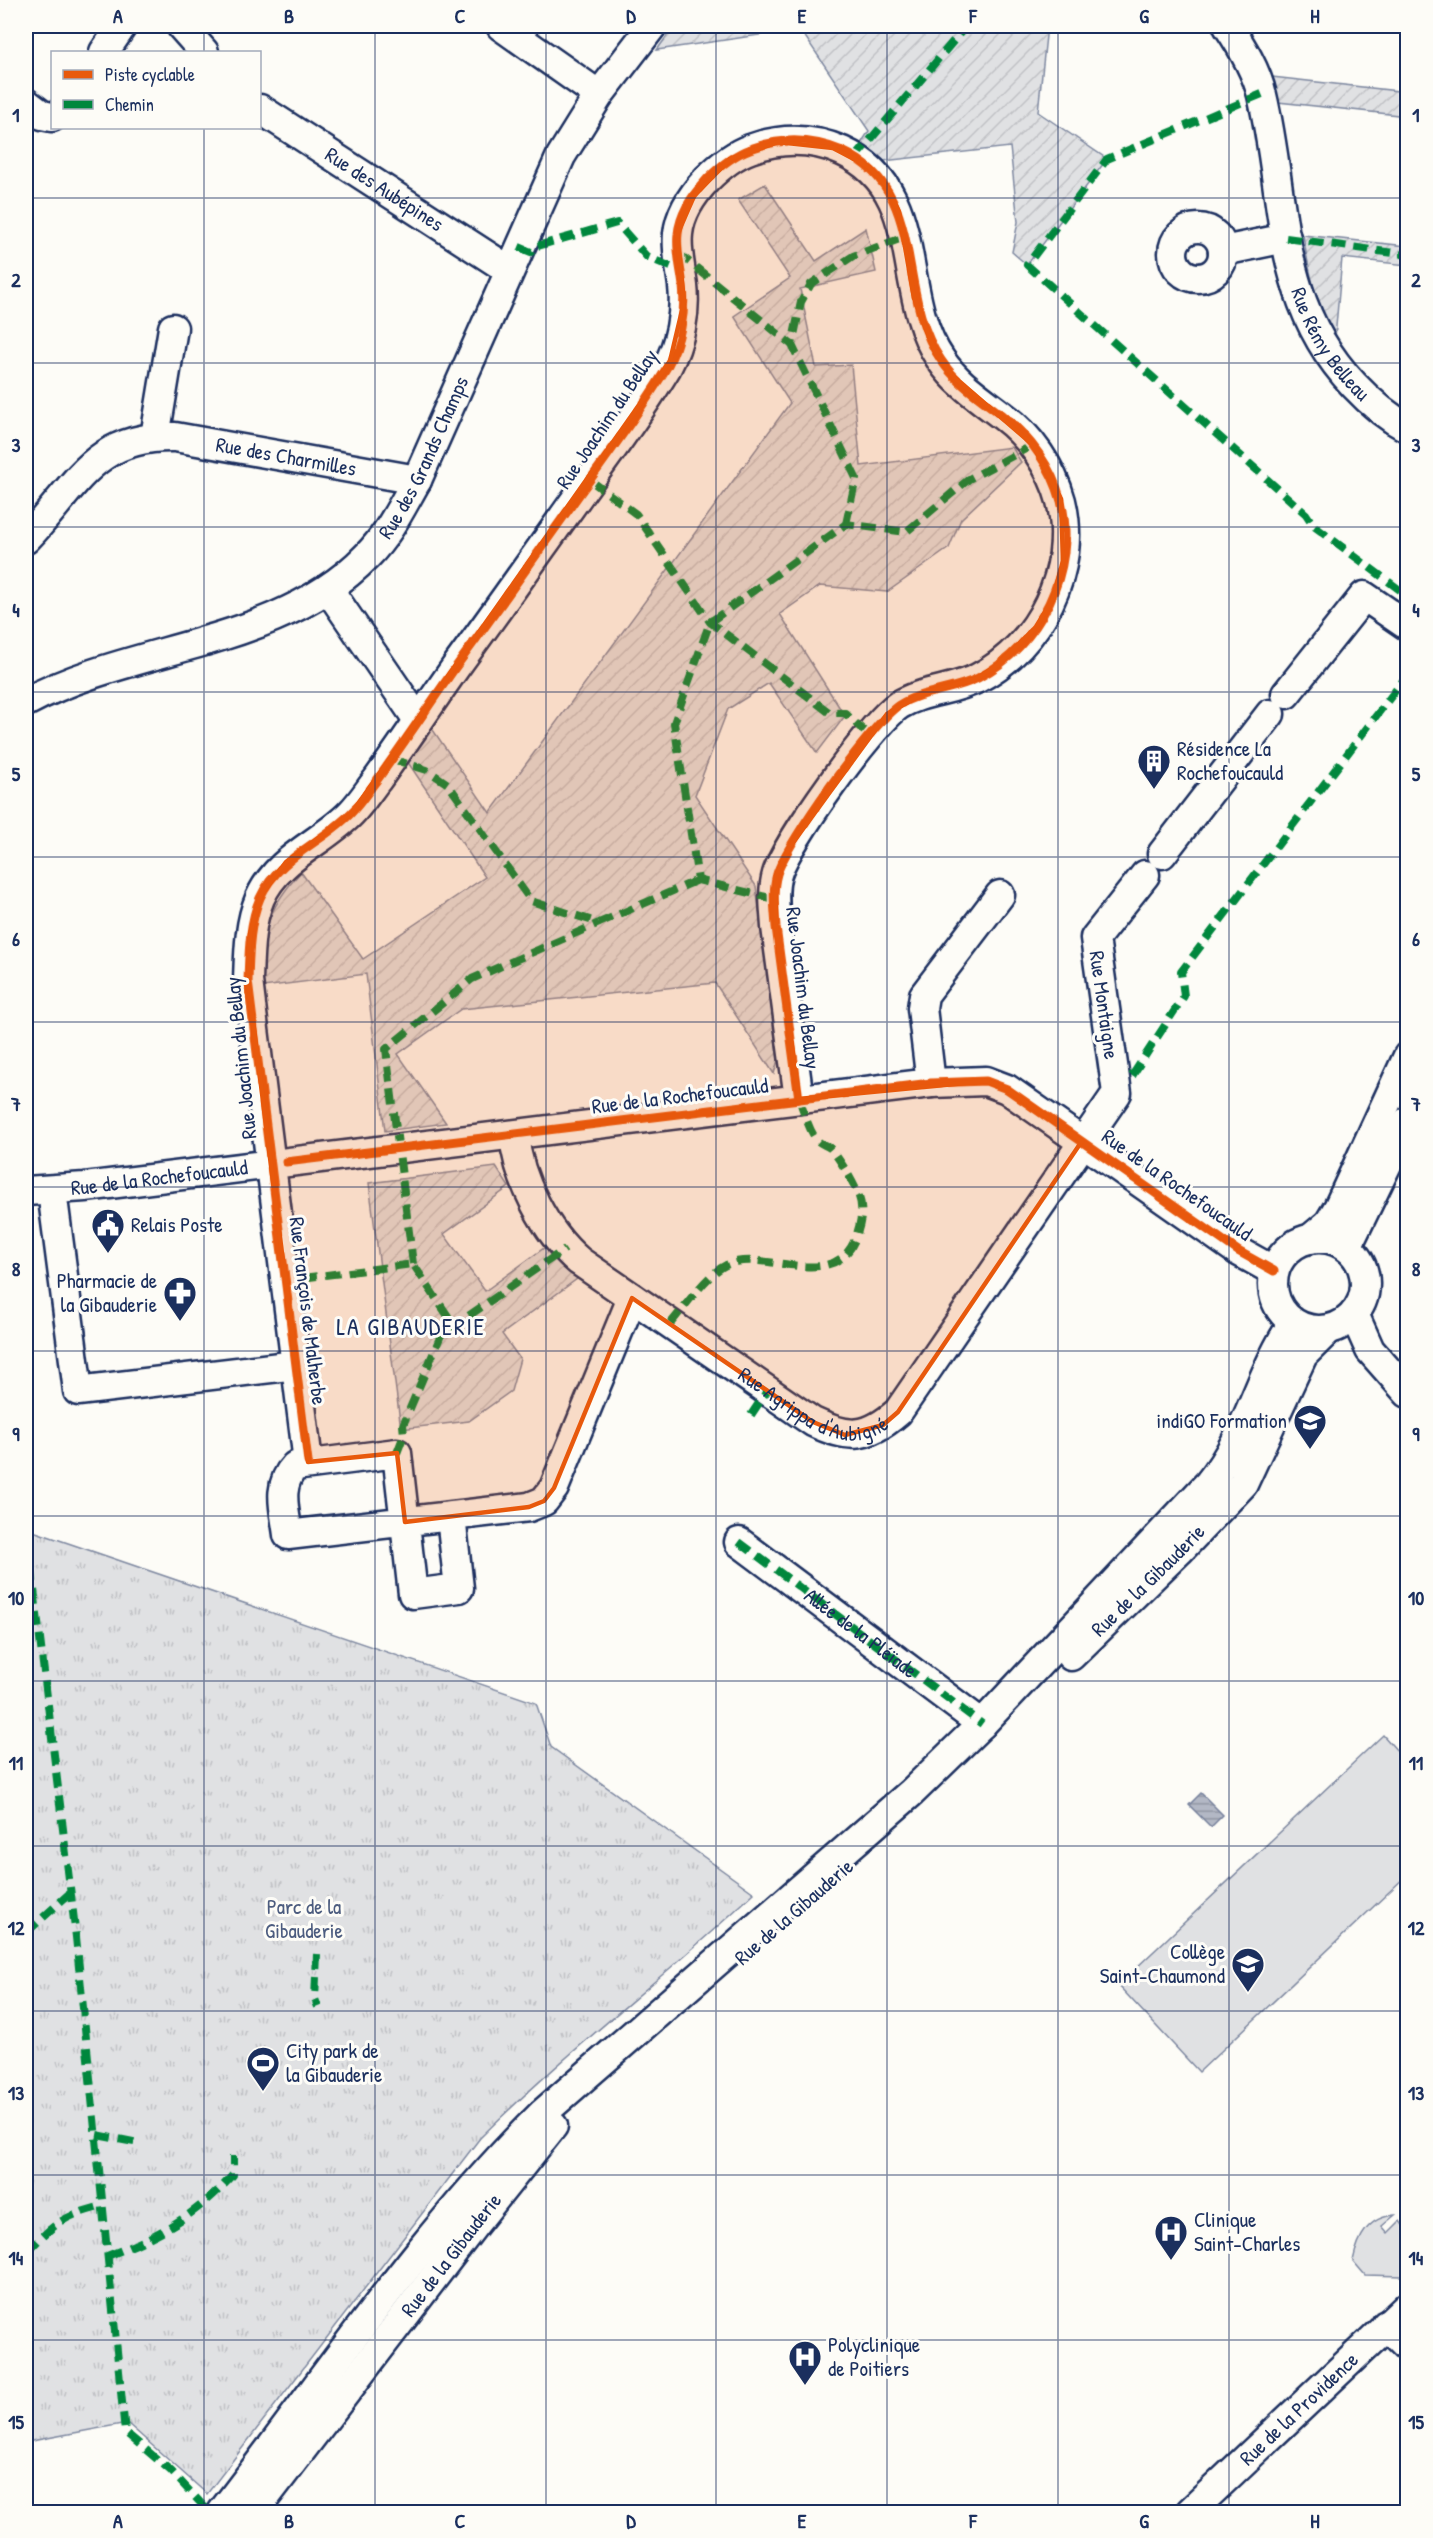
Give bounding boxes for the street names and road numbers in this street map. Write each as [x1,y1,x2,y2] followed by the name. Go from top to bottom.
[320,140,450,238] street label: Rue des Aubépines
[1284,283,1377,408] street label: Rue Rémy Belleau
[549,343,664,494] street label: Rue Joachim du Bellay
[371,372,475,544] street label: Rue des Grands Champs
[214,430,358,483] street label: Rue des Charmilles
[779,905,828,1071] street label: Rue Joachim du Bellay
[1083,949,1126,1061] street label: Rue Montaigne
[218,975,263,1141] street label: Rue Joachim du Bellay
[590,1070,770,1121] street label: Rue de la Rochefoucauld
[1096,1122,1258,1247] street label: Rue de la Rochefoucauld
[70,1152,249,1202] street label: Rue de la Rochefoucauld
[283,1215,334,1407] street label: Rue François de Malherbe
[733,1360,894,1448] street label: Rue Agrippa d'Aubigné
[1085,1518,1211,1643] street label: Rue de la Gibauderie
[798,1581,923,1685] street label: Allée de la Pléïade
[728,1852,859,1971] street label: Rue de la Gibauderie
[394,2187,508,2323] street label: Rue de la Gibauderie
[1233,2345,1364,2472] street label: Rue de la Providence

